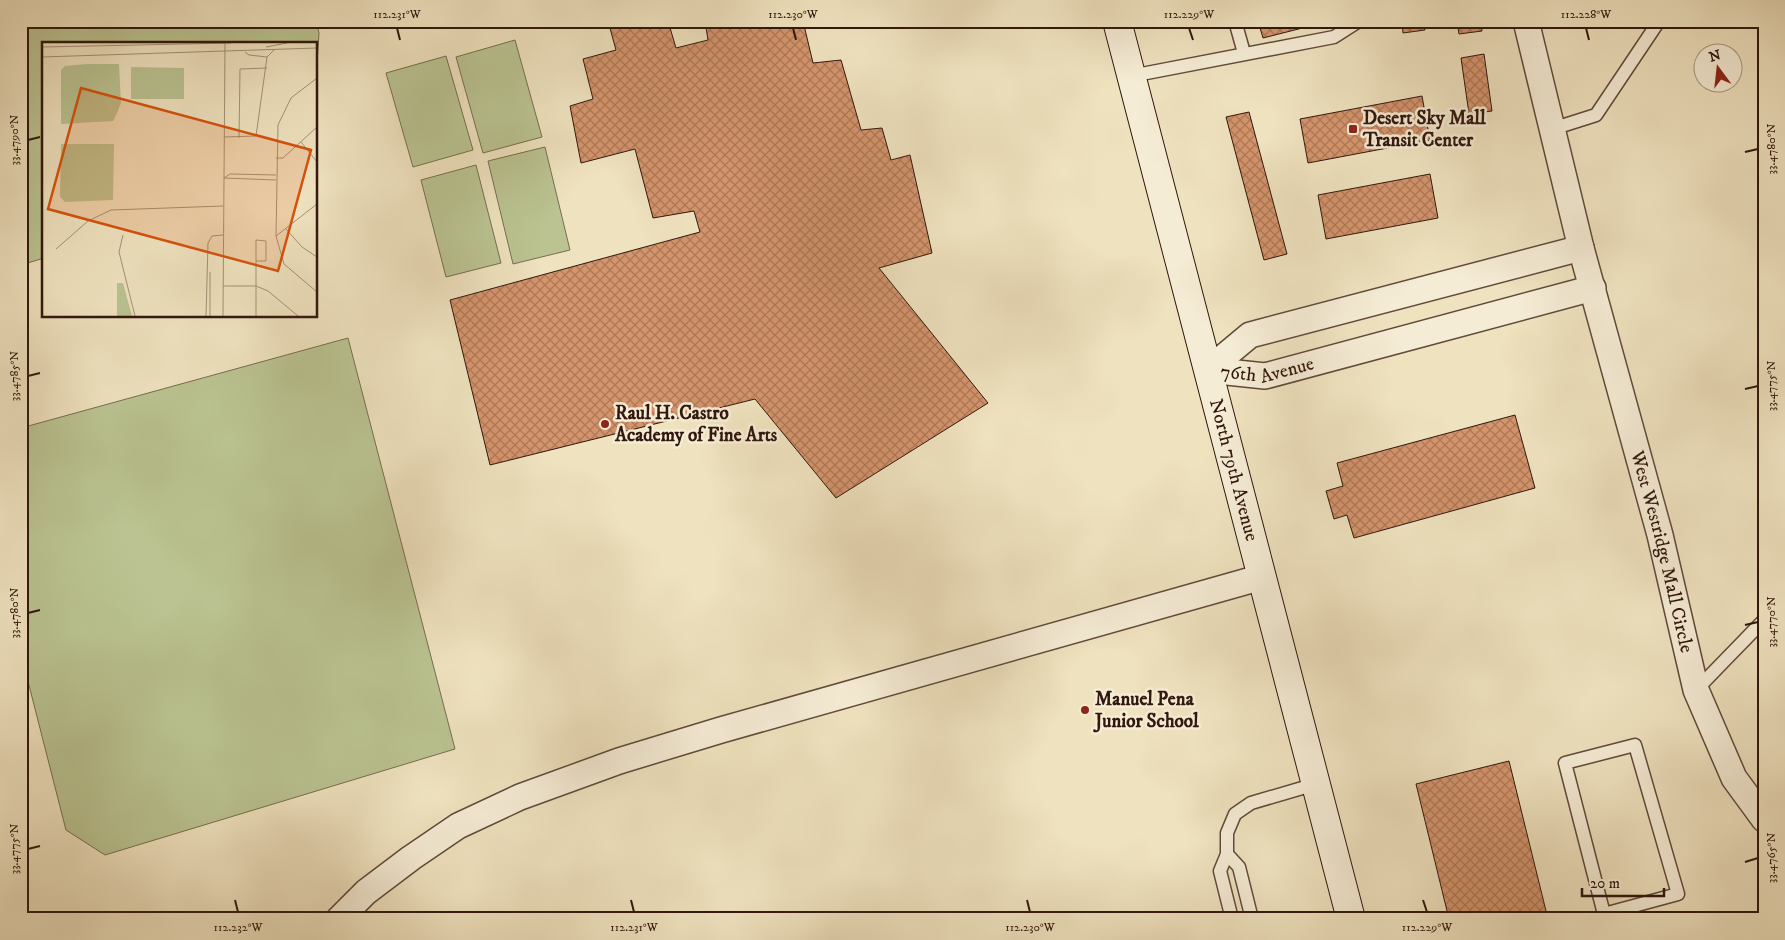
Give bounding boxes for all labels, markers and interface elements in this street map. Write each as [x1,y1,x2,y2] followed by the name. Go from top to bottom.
[373,7,422,22] text: 112.231°W
[768,7,819,22] text: 112.230°W
[1164,7,1215,22] text: 112.229°W
[1561,7,1612,22] text: 112.228°W
[42,42,318,318] inset map
[1692,42,1742,92] north arrow
[1707,46,1723,67] text: N
[1362,107,1486,152] place label: Desert Sky Mall Transit Center
[7,114,22,165] text: 33.4790°N
[1347,123,1359,135] marker: Desert Sky Mall Transit Center
[1764,123,1779,174] text: 33.4780°N
[7,351,22,401] text: 33.4785°N
[1219,352,1316,388] street label: 76th Avenue
[1764,361,1779,411] text: 33.4775°N
[1204,396,1264,544] street label: North 79th Avenue
[614,402,778,447] place label: Raul H. Castro Academy of Fine Arts
[599,418,611,430] marker: Raul H. Castro Academy of Fine Arts
[1626,447,1699,655] street label: West Westridge Mall Circle
[7,587,22,638] text: 33.4780°N
[1764,596,1779,648] text: 33.4770°N
[1093,688,1199,733] place label: Manuel Pena Junior School
[1079,704,1091,716] marker: Manuel Pena Junior School
[7,824,22,874] text: 33.4775°N
[1764,833,1779,883] text: 33.4765°N
[1582,865,1665,897] scale bar
[1590,874,1620,893] text: 20 m
[214,920,263,935] text: 112.232°W
[610,920,659,935] text: 112.231°W
[1005,920,1056,935] text: 112.230°W
[1402,920,1453,935] text: 112.229°W

